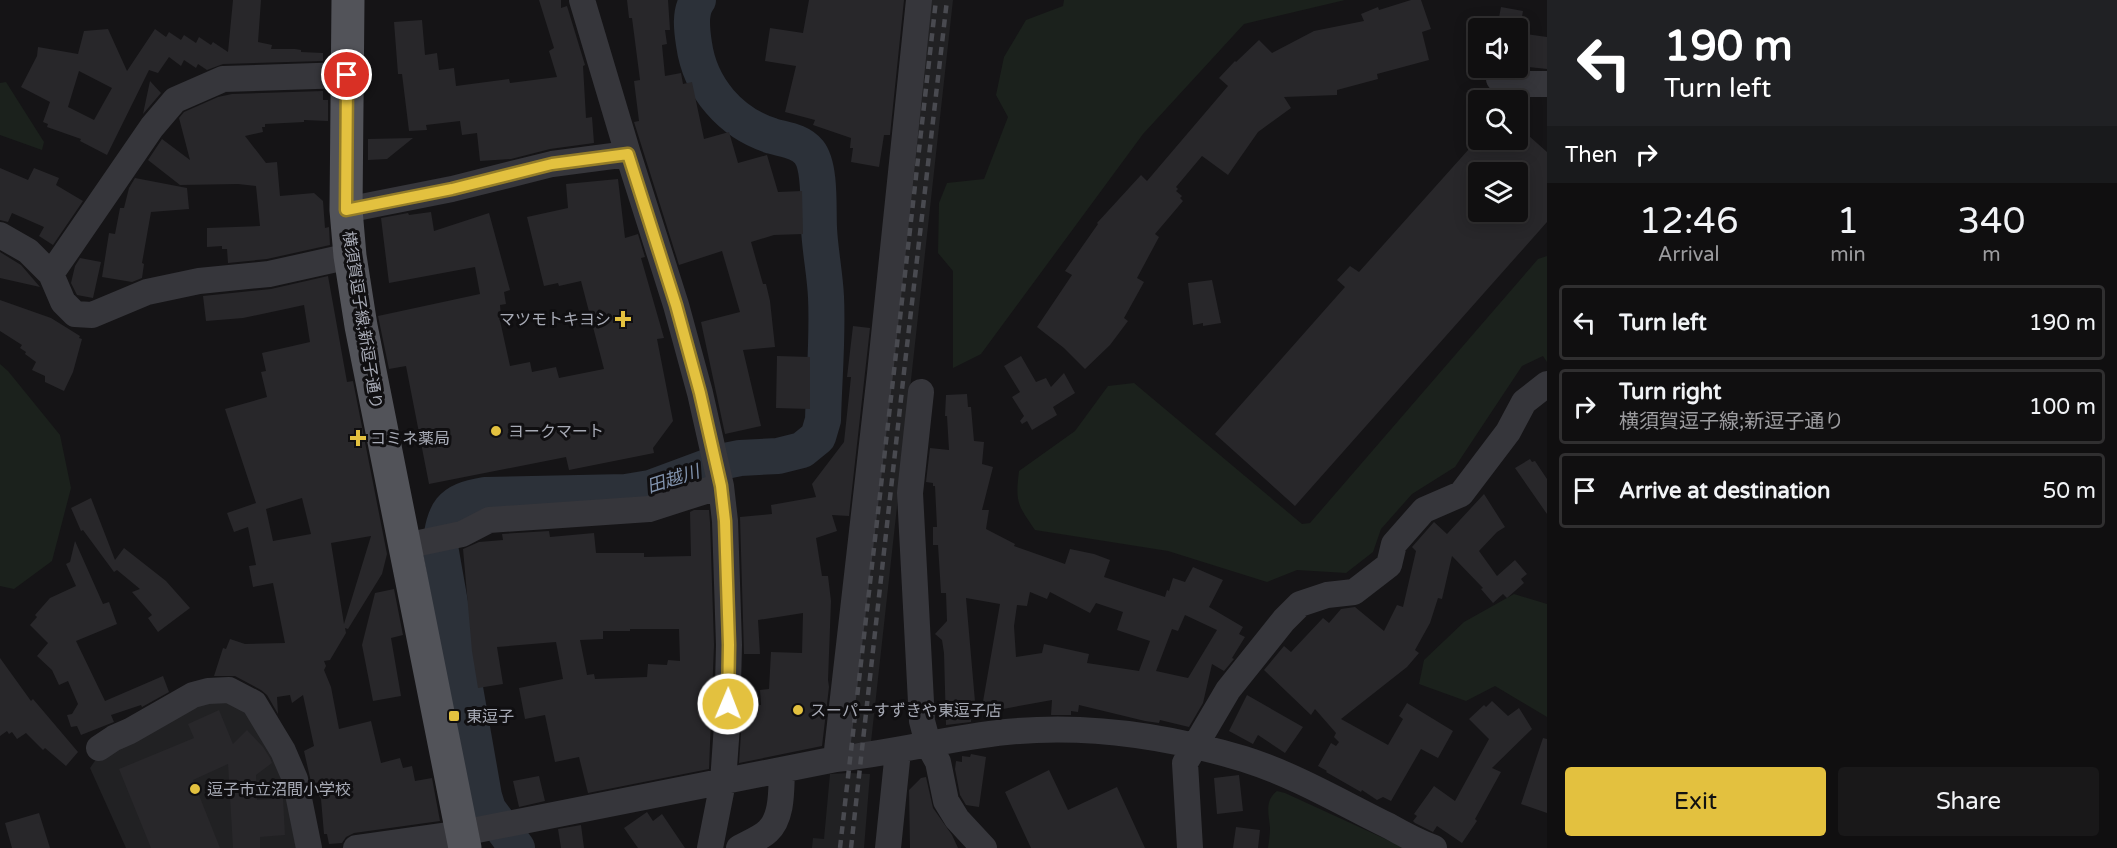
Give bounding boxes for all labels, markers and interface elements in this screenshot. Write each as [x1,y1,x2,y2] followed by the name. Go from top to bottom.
[1468,18,1528,222] map controls
[1468,18,1528,78] button: sound
[1664,21,1793,72] text: 190 m
[1565,24,1643,102] icon: left
[321,49,372,100] pin
[330,58,363,91] icon: arrive
[1664,72,1771,105] text: Turn left
[1468,90,1528,150] button: search
[1630,138,1663,171] icon: right
[1565,142,1618,168] text: Then
[1468,162,1528,222] button: layers
[1639,200,1739,243] text: 12:46
[1837,200,1859,243] text: 1
[1957,200,2025,243] text: 340
[338,230,386,411] street label: 横須賀逗子線;新逗子通り
[1658,243,1720,267] text: Arrival
[1830,243,1866,267] text: min
[1982,243,2001,267] text: m
[1568,306,1601,339] icon: left
[499,310,611,330] place label: マツモトキヨシ
[1619,310,1707,336] text: Turn left
[2029,310,2096,336] text: 190 m
[616,312,630,326] marker: マツモトキヨシ
[1619,379,1721,405] text: Turn right
[1568,390,1601,423] icon: right
[2029,394,2096,420] text: 100 m
[1619,410,1844,434] text: 横須賀逗子線;新逗子通り
[508,422,604,442] place label: ヨークマート
[489,424,503,438] marker: ヨークマート
[370,429,450,449] place label: コミネ薬局
[351,431,365,445] marker: コミネ薬局
[644,460,704,498] water label: 田越川
[1568,474,1601,507] icon: arrive
[1619,478,1830,504] text: Arrive at destination
[2042,478,2096,504] text: 50 m
[696,672,760,736] position arrow
[810,701,1002,721] place label: スーパーすずきや東逗子店
[791,703,805,717] marker: スーパーすずきや東逗子店
[466,707,514,727] place label: 東逗子
[447,709,461,723] marker: 東逗子
[1565,767,1826,836] button: Exit
[1838,767,2099,836] button: Share
[207,780,351,800] place label: 逗子市立沼間小学校
[188,782,202,796] marker: 逗子市立沼間小学校

